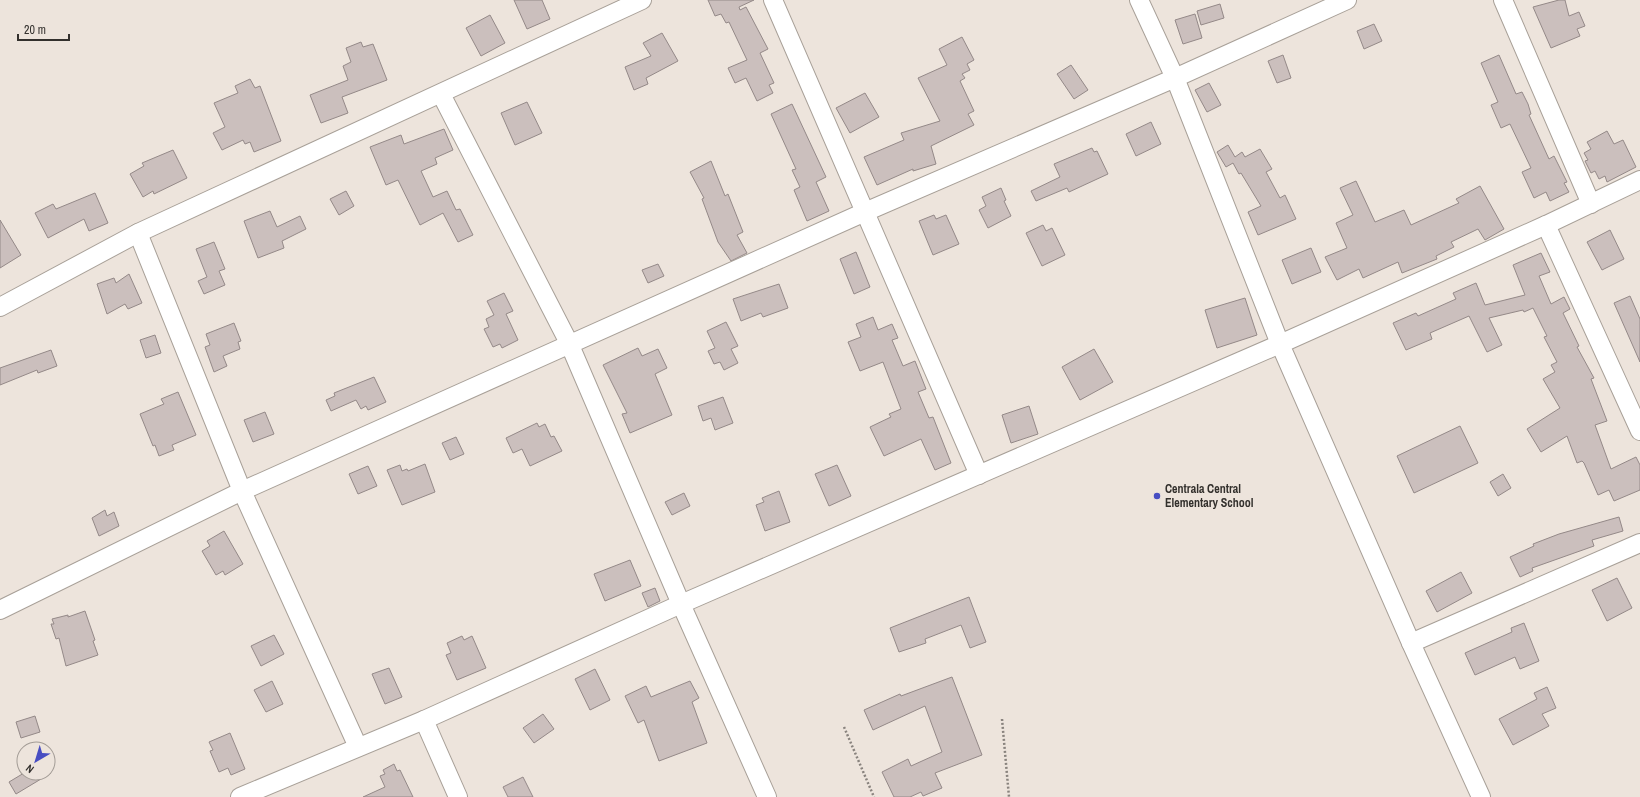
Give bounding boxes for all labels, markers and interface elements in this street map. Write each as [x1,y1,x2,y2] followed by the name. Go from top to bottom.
[18,16,69,42] scale bar
[24,22,46,38] text: 20 m
[1165,481,1254,511] place label: Centrala Central Elementary School
[1152,491,1162,501] marker: Centrala Central Elementary School
[16,741,56,781] north arrow
[23,761,37,776] text: N

